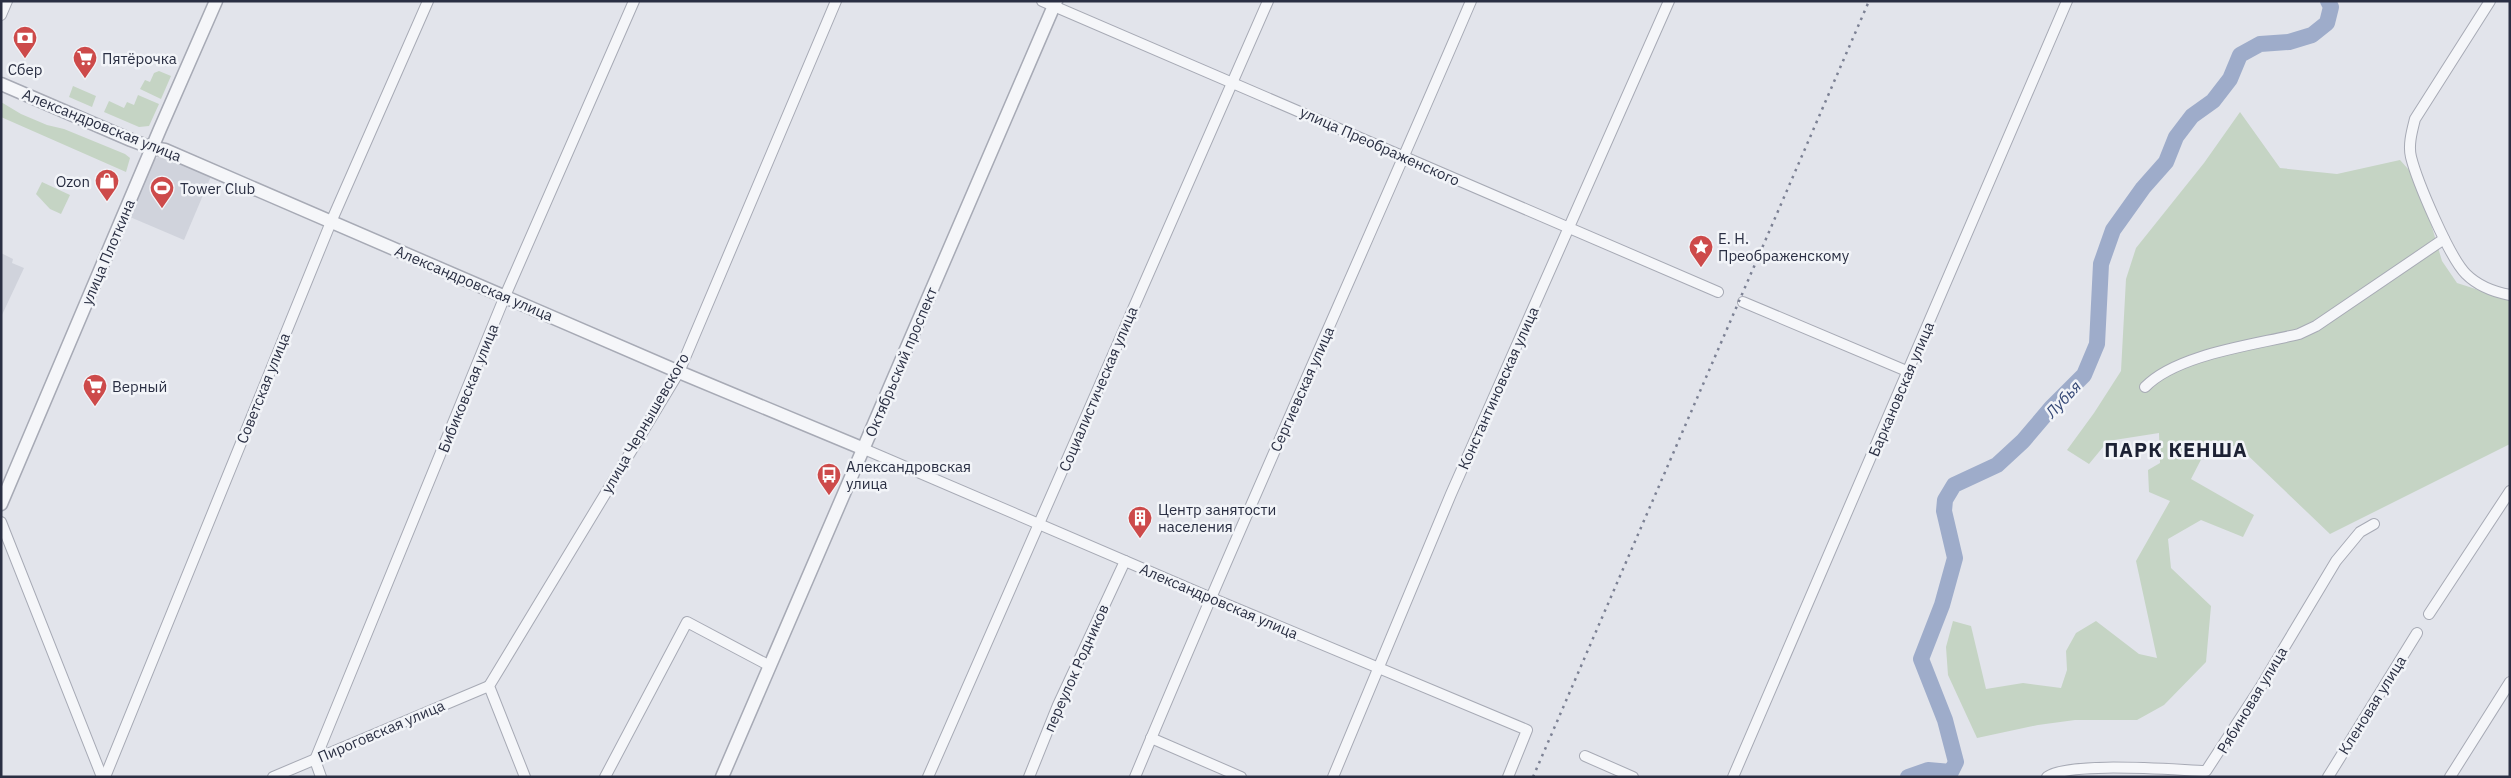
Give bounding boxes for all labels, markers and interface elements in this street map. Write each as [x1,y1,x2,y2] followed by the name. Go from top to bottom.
[12,25,38,59] bank icon: Сбер
[72,45,98,79] supermarket icon: Пятёрочка
[102,49,177,68] place label: Пятёрочка
[8,60,42,79] place label: Сбер
[20,84,184,166] street label: Александровская улица
[1297,102,1463,190] street label: улица Преображенского
[94,168,120,202] shop icon: Ozon
[56,172,90,191] place label: Ozon
[149,175,175,209] sports icon: Tower Club
[180,179,255,198] place label: Tower Club
[77,196,139,308] street label: улица Плоткина
[1718,229,1850,265] place label: Е. Н. Преображенскому
[1688,234,1714,268] place icon: Е. Н. Преображенскому
[392,241,556,325] street label: Александровская улица
[861,284,941,440] street label: Октябрьский проспект
[1055,304,1141,474] street label: Социалистическая улица
[1453,304,1543,472] street label: Константиновская улица
[1864,319,1938,459] street label: Баркановская улица
[433,321,503,455] street label: Бибиковская улица
[1266,323,1338,455] street label: Сергиевская улица
[232,330,294,446] street label: Советская улица
[597,350,693,496] street label: улица Чернышевского
[82,373,108,407] supermarket icon: Верный
[2040,376,2085,422] water label: Лубья
[112,377,167,396] place label: Верный
[2104,436,2248,463] district label: ПАРК КЕНША
[846,457,971,493] place label: Александровская улица
[816,462,842,496] bus stop icon: Александровская улица
[1158,500,1276,536] place label: Центр занятости населения
[1127,505,1153,539] building icon: Центр занятости населения
[1137,559,1301,643] street label: Александровская улица
[1039,601,1113,735] street label: переулок Родников
[2213,643,2291,757] street label: Рябиновая улица
[2334,652,2410,758] street label: Кленовая улица
[315,696,447,766] street label: Пироговская улица

